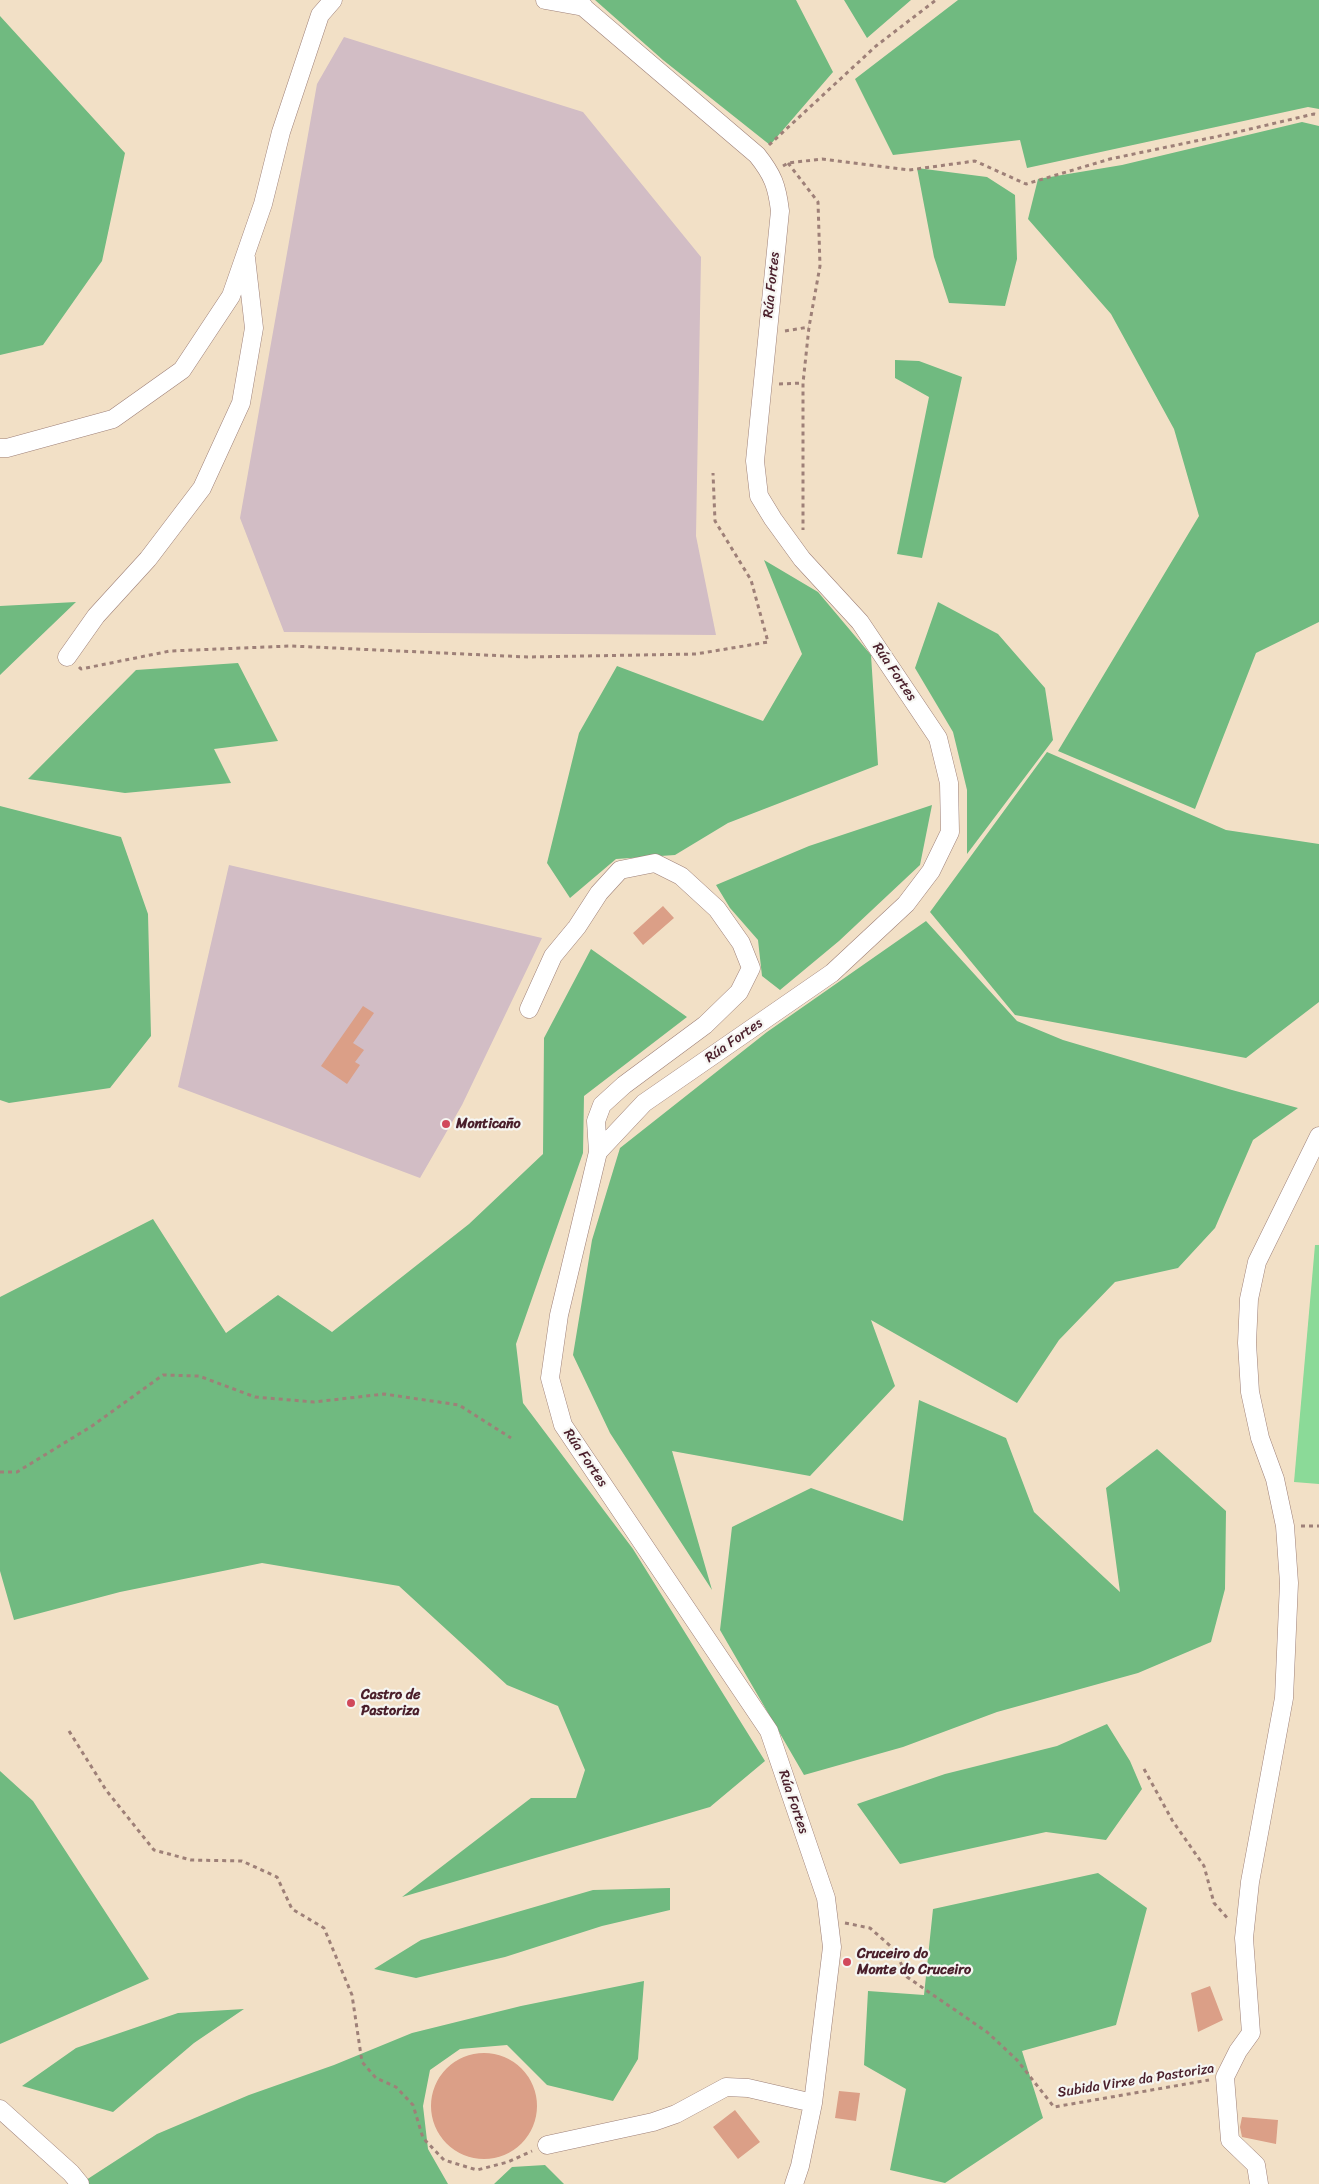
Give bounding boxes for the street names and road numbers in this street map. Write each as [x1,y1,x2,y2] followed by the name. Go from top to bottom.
[760,251,784,319] street label: Rúa Fortes
[869,640,919,704] street label: Rúa Fortes
[702,1015,766,1067] street label: Rúa Fortes
[560,1426,610,1490] street label: Rúa Fortes
[774,1768,812,1836] street label: Rúa Fortes
[1056,2060,1216,2102] street label: Subida Virxe da Pastoriza

